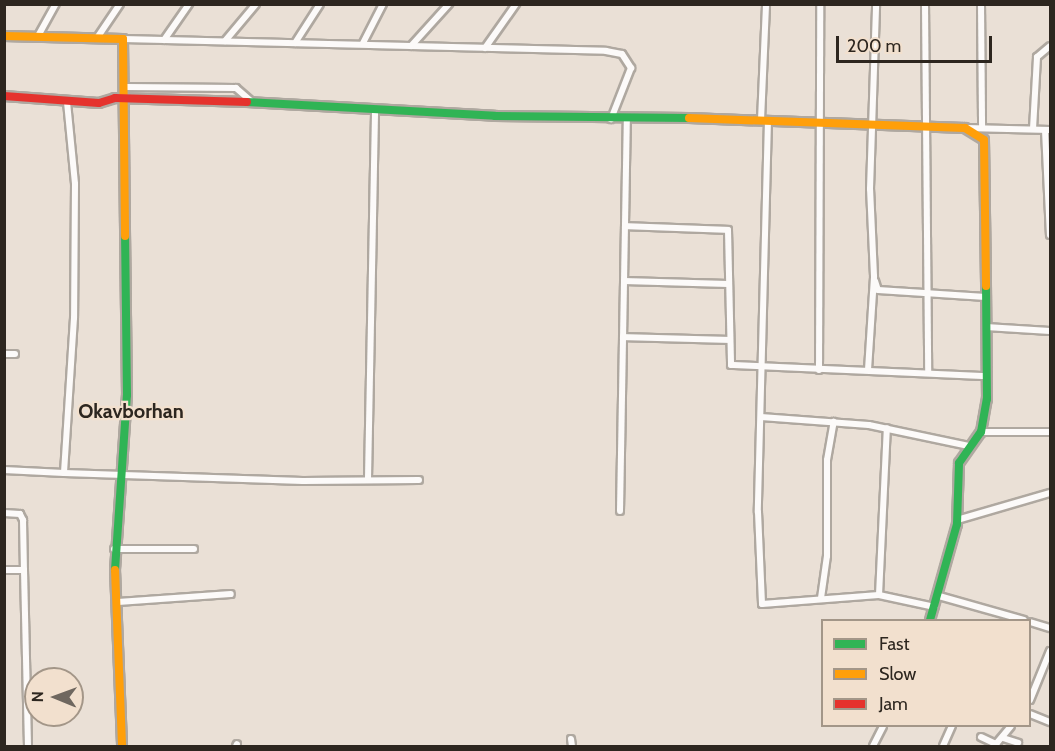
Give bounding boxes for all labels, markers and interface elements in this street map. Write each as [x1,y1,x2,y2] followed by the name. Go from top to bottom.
[839,24,995,62] scale bar
[847,35,901,57] text: 200 m
[78,399,184,423] district label: Okavborhan
[821,619,1031,727] legend
[879,633,910,655] text: Fast
[879,663,916,685] text: Slow
[24,667,84,727] north arrow
[28,691,47,703] text: N
[879,693,908,715] text: Jam

